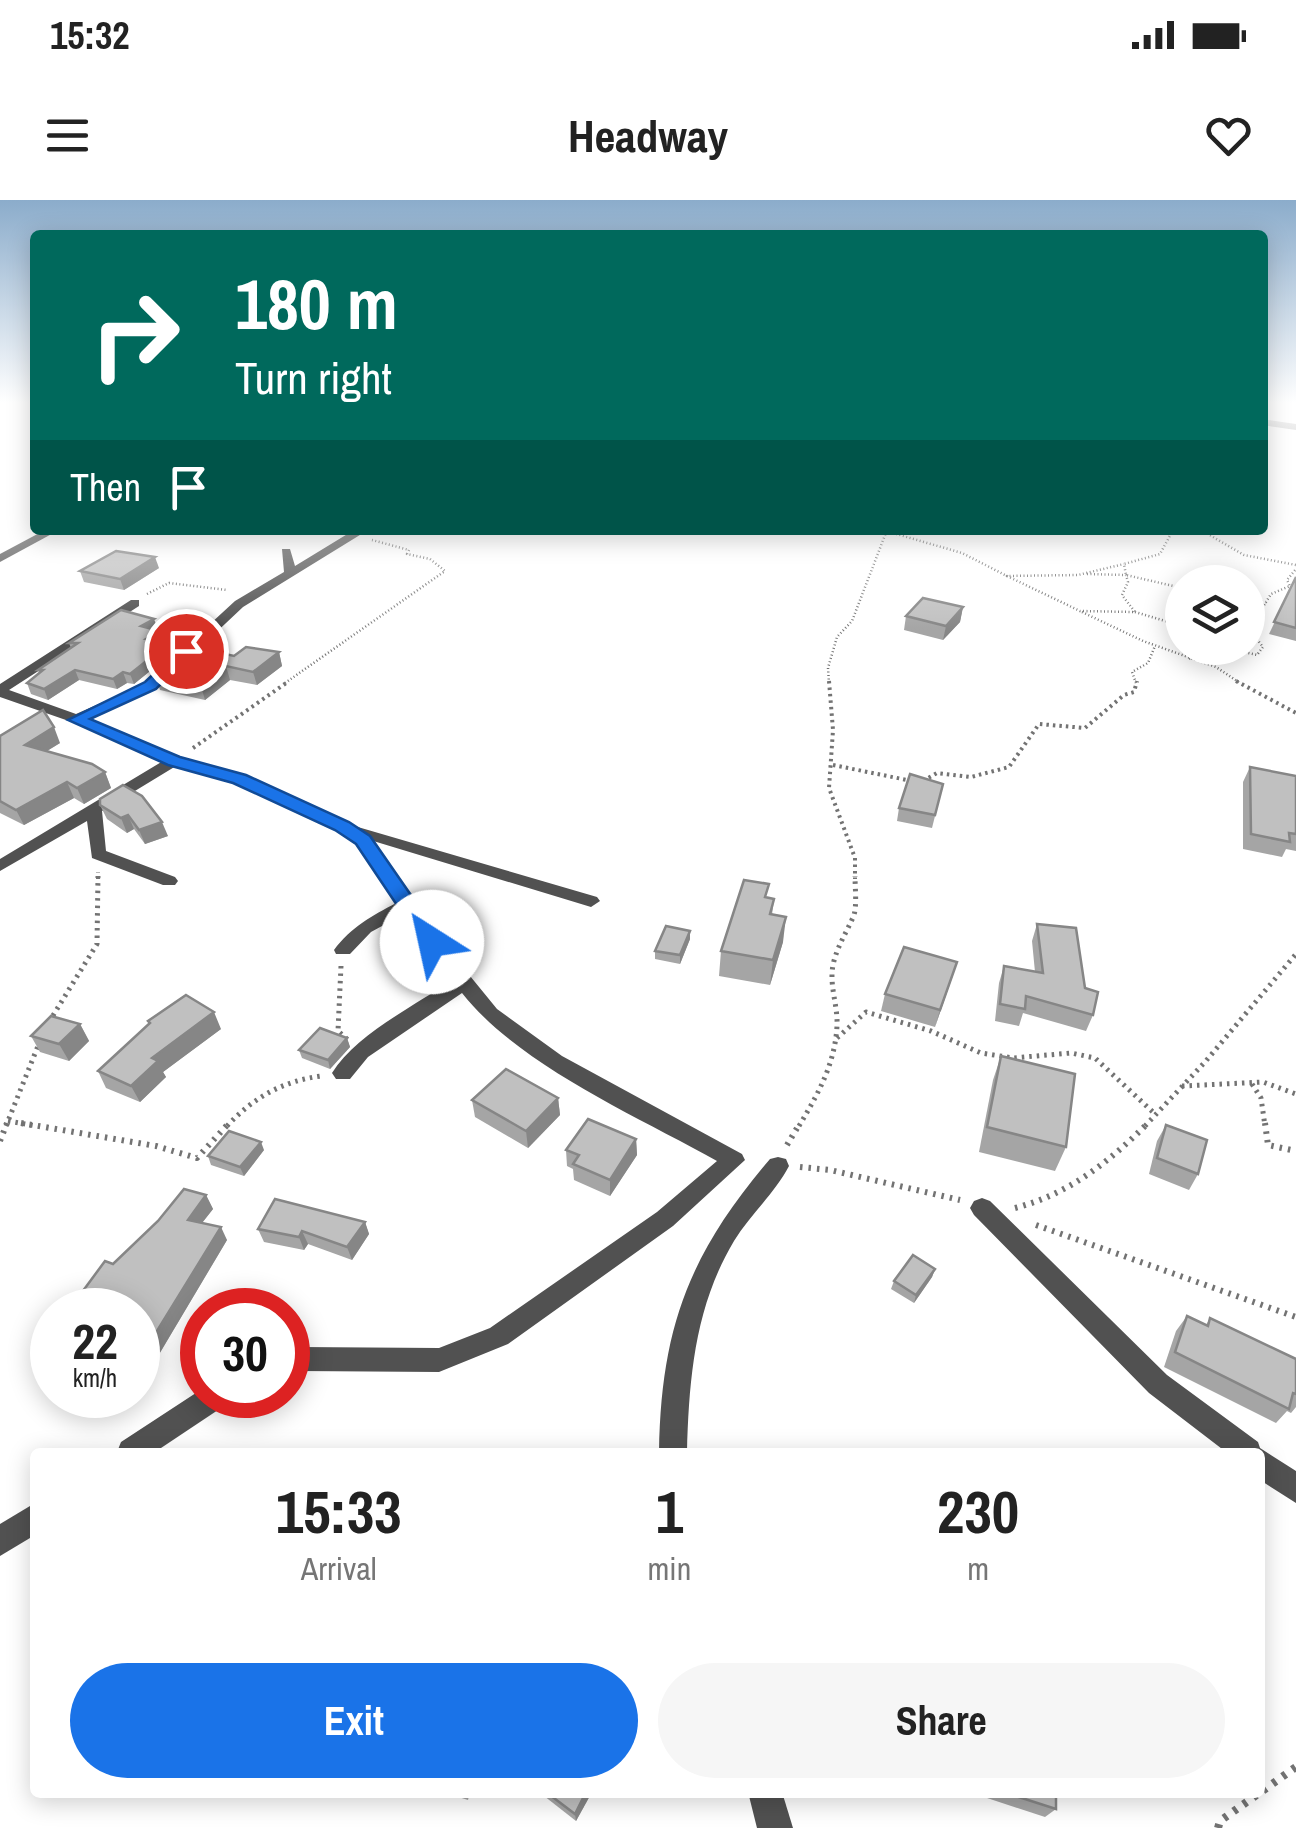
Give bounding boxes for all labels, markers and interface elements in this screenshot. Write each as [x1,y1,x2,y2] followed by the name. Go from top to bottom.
[50,10,130,61] text: 15:32
[568,105,728,166] text: Headway
[40,108,95,163] icon: menu
[1201,108,1256,163] icon: heart
[235,257,398,351] text: 180 m
[70,270,200,400] icon: right
[235,347,392,408] text: Turn right
[161,460,216,515] icon: arrive
[70,462,141,513] text: Then
[1165,565,1265,665] map controls
[1165,565,1265,665] button: layers
[144,609,229,694] pin
[159,624,214,679] icon: arrive
[380,890,484,994] position arrow
[180,1288,310,1418] speed limit sign: 30
[72,1307,118,1375] text: 22
[73,1361,117,1395] text: km/h
[276,1471,402,1552] text: 15:33
[656,1471,683,1552] text: 1
[937,1471,1019,1552] text: 230
[301,1547,377,1590] text: Arrival
[647,1547,691,1590] text: min
[967,1547,989,1590] text: m
[70,1663,638,1778] button: Exit
[658,1663,1225,1778] button: Share

